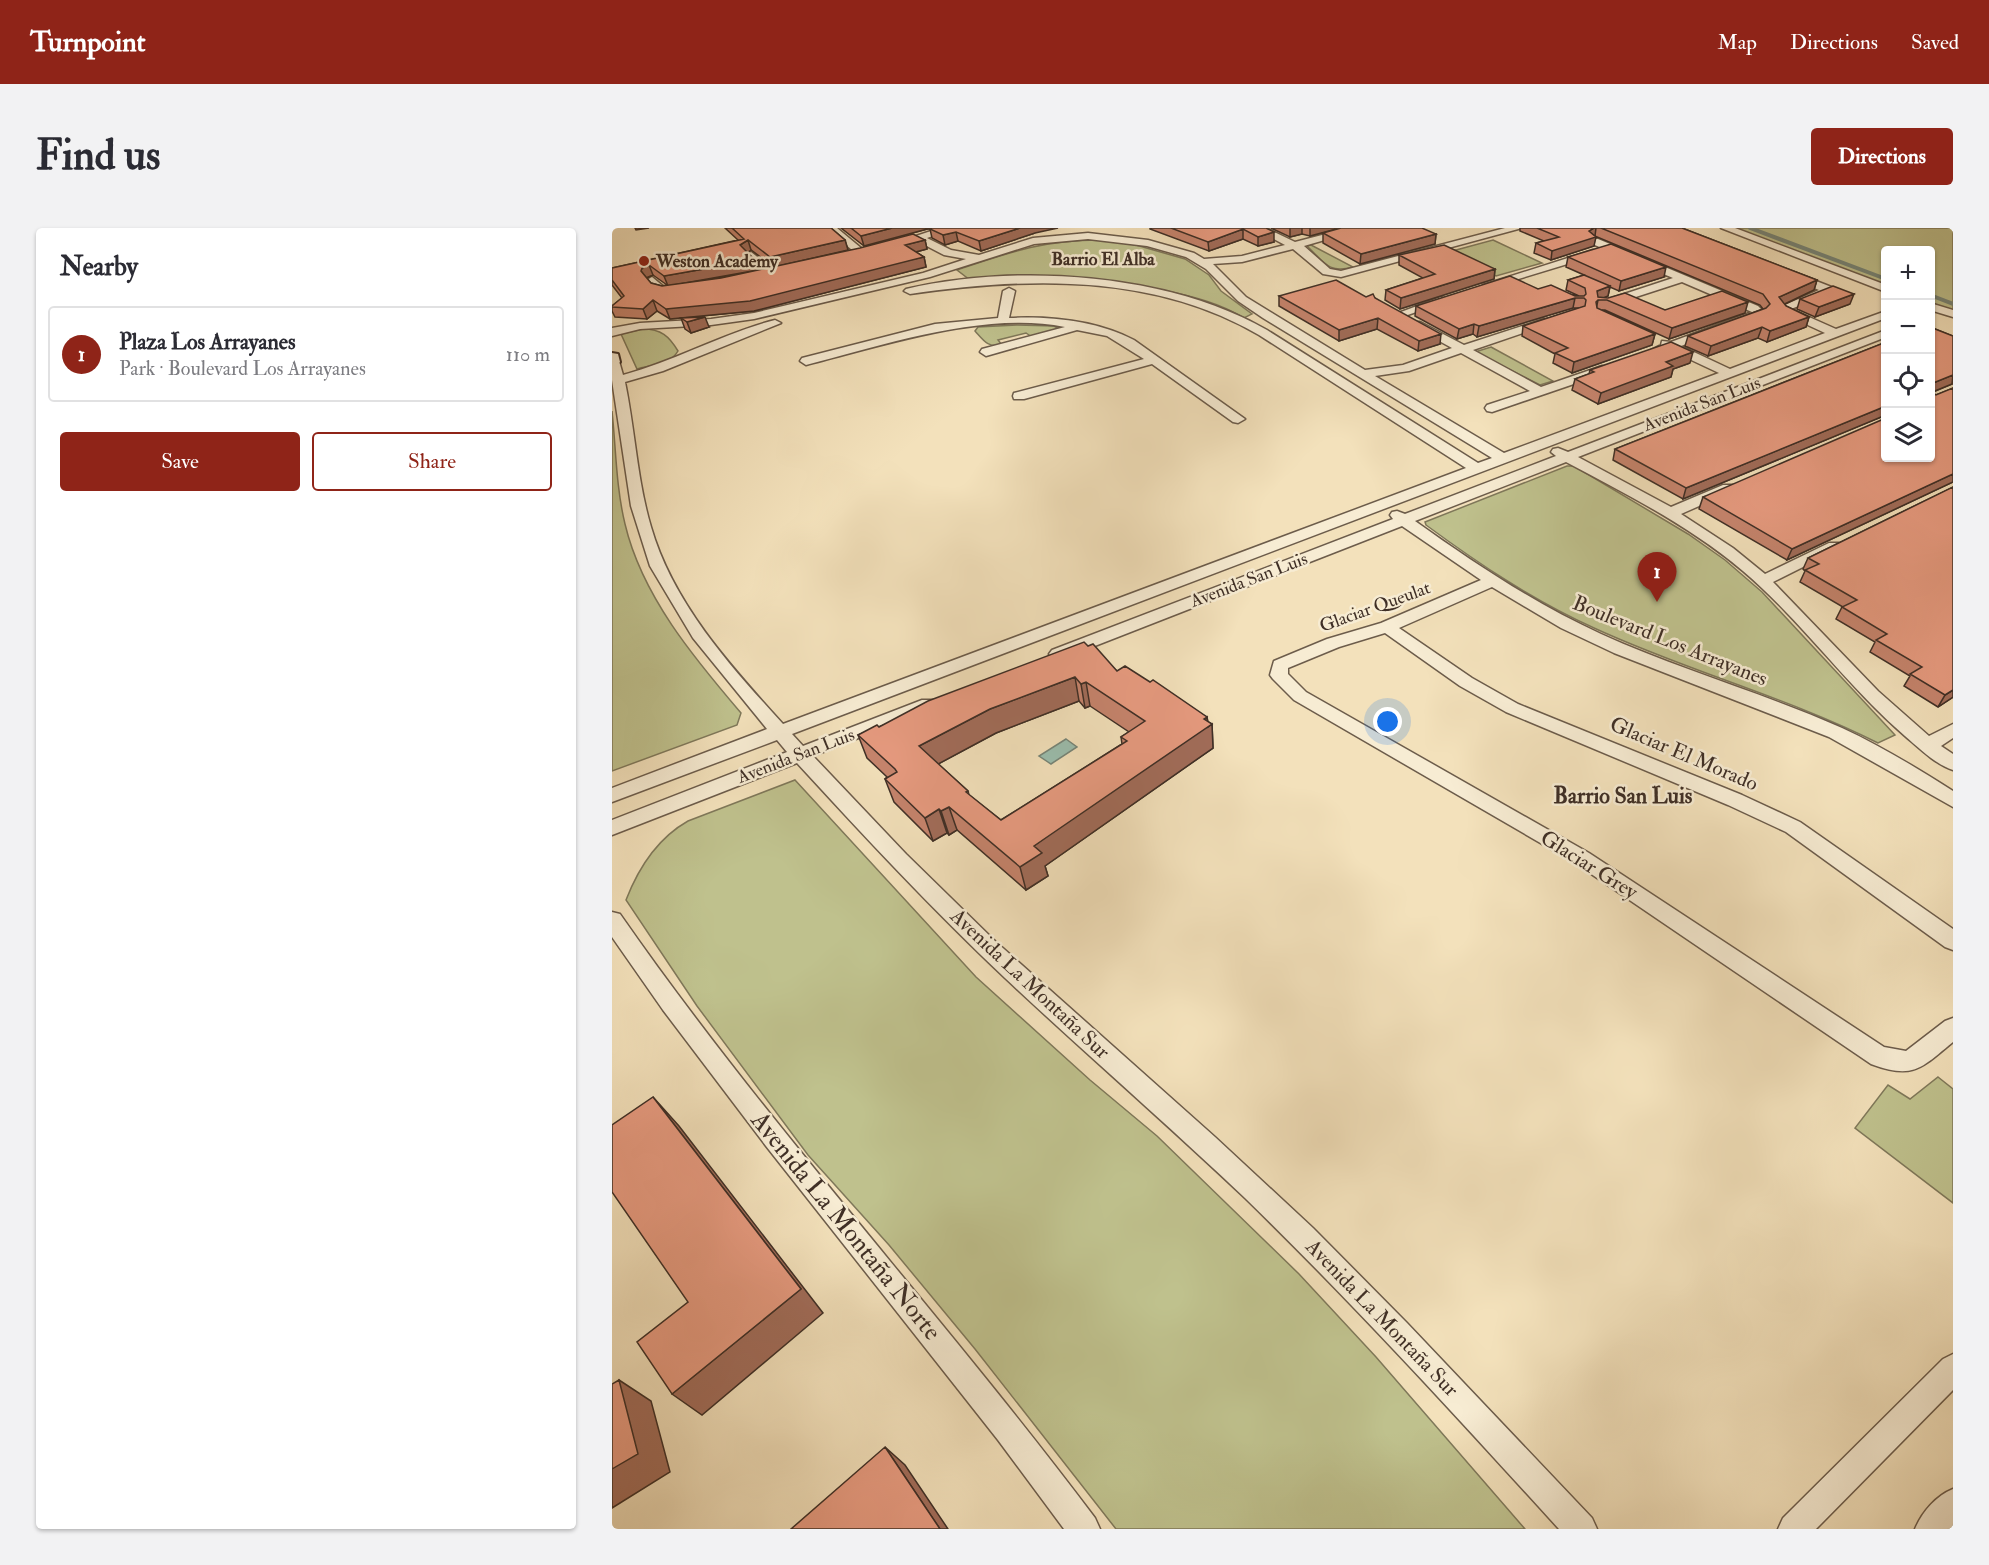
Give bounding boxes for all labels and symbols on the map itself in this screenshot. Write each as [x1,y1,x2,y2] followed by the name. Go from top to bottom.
[1051,248,1155,271] district label: Barrio El Alba
[655,250,779,273] place label: Weston Academy
[637,254,651,268] marker: Weston Academy
[1639,371,1764,437] street label: Avenida San Luis
[1186,547,1311,613] street label: Avenida San Luis
[1638,552,1676,602] pin: 1
[1316,576,1434,638] street label: Glaciar Queulat
[1569,590,1771,692] street label: Boulevard Los Arrayanes
[1373,707,1402,736] your location
[1606,711,1762,797] street label: Glaciar El Morado
[733,723,858,789] street label: Avenida San Luis
[1554,782,1693,810] district label: Barrio San Luis
[1535,824,1643,906] street label: Glaciar Grey
[944,902,1116,1065] street label: Avenida La Montaña Sur
[743,1104,948,1347] street label: Avenida La Montaña Norte
[1299,1233,1464,1403] street label: Avenida La Montaña Sur

